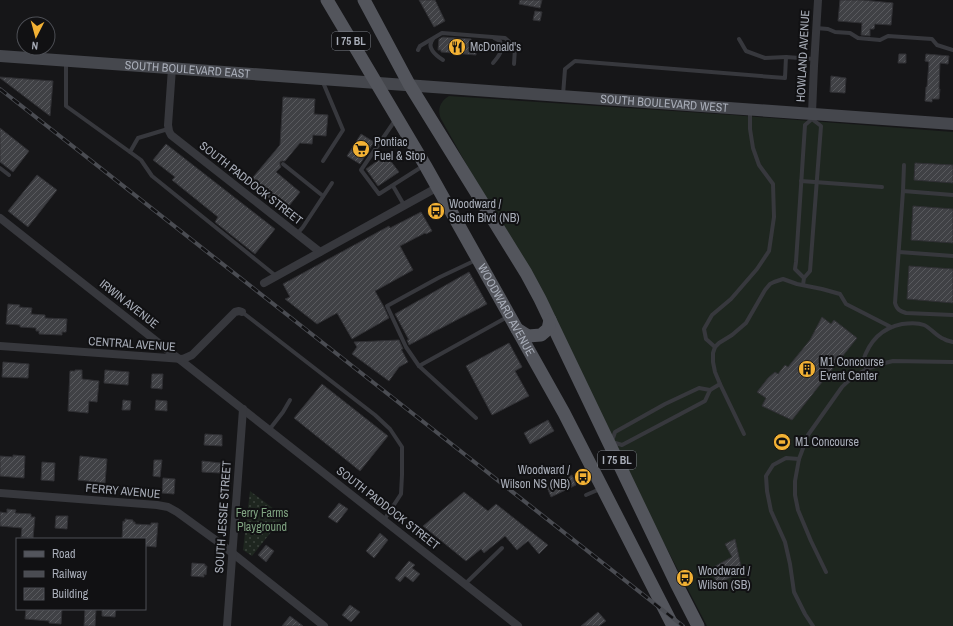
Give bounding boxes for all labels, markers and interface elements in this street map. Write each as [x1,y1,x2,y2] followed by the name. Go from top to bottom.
[793,10,813,102] street label: HOWLAND AVENUE
[16,16,56,56] north arrow
[332,32,370,50] road number: I 75 BL
[447,37,467,57] restaurant icon: McDonald's
[31,39,39,53] text: N
[470,39,521,55] place label: McDonald's
[124,57,251,82] street label: SOUTH BOULEVARD EAST
[600,91,729,116] street label: SOUTH BOULEVARD WEST
[374,134,425,164] place label: Pontiac Fuel & Stop
[196,138,306,228] street label: SOUTH PADDOCK STREET
[351,139,371,159] supermarket icon: Pontiac Fuel & Stop
[449,196,520,226] place label: Woodward / South Blvd (NB)
[426,201,446,221] bus stop icon: Woodward / South Blvd (NB)
[474,261,538,359] street label: WOODWARD AVENUE
[96,276,162,332] street label: IRWIN AVENUE
[88,333,176,355] street label: CENTRAL AVENUE
[820,354,884,384] place label: M1 Concourse Event Center
[797,359,817,379] building icon: M1 Concourse Event Center
[772,432,792,452] sports icon: M1 Concourse
[795,434,859,450] place label: M1 Concourse
[598,451,636,469] road number: I 75 BL
[211,460,235,574] street label: SOUTH JESSIE STREET
[501,462,570,492] place label: Woodward / Wilson NS (NB)
[333,463,443,553] street label: SOUTH PADDOCK STREET
[573,467,593,487] bus stop icon: Woodward / Wilson NS (NB)
[85,480,161,502] street label: FERRY AVENUE
[236,505,288,535] park label: Ferry Farms Playground
[16,538,146,610] legend
[52,546,76,562] text: Road
[698,563,751,593] place label: Woodward / Wilson (SB)
[52,566,87,582] text: Railway
[675,568,695,588] bus stop icon: Woodward / Wilson (SB)
[52,586,89,602] text: Building

